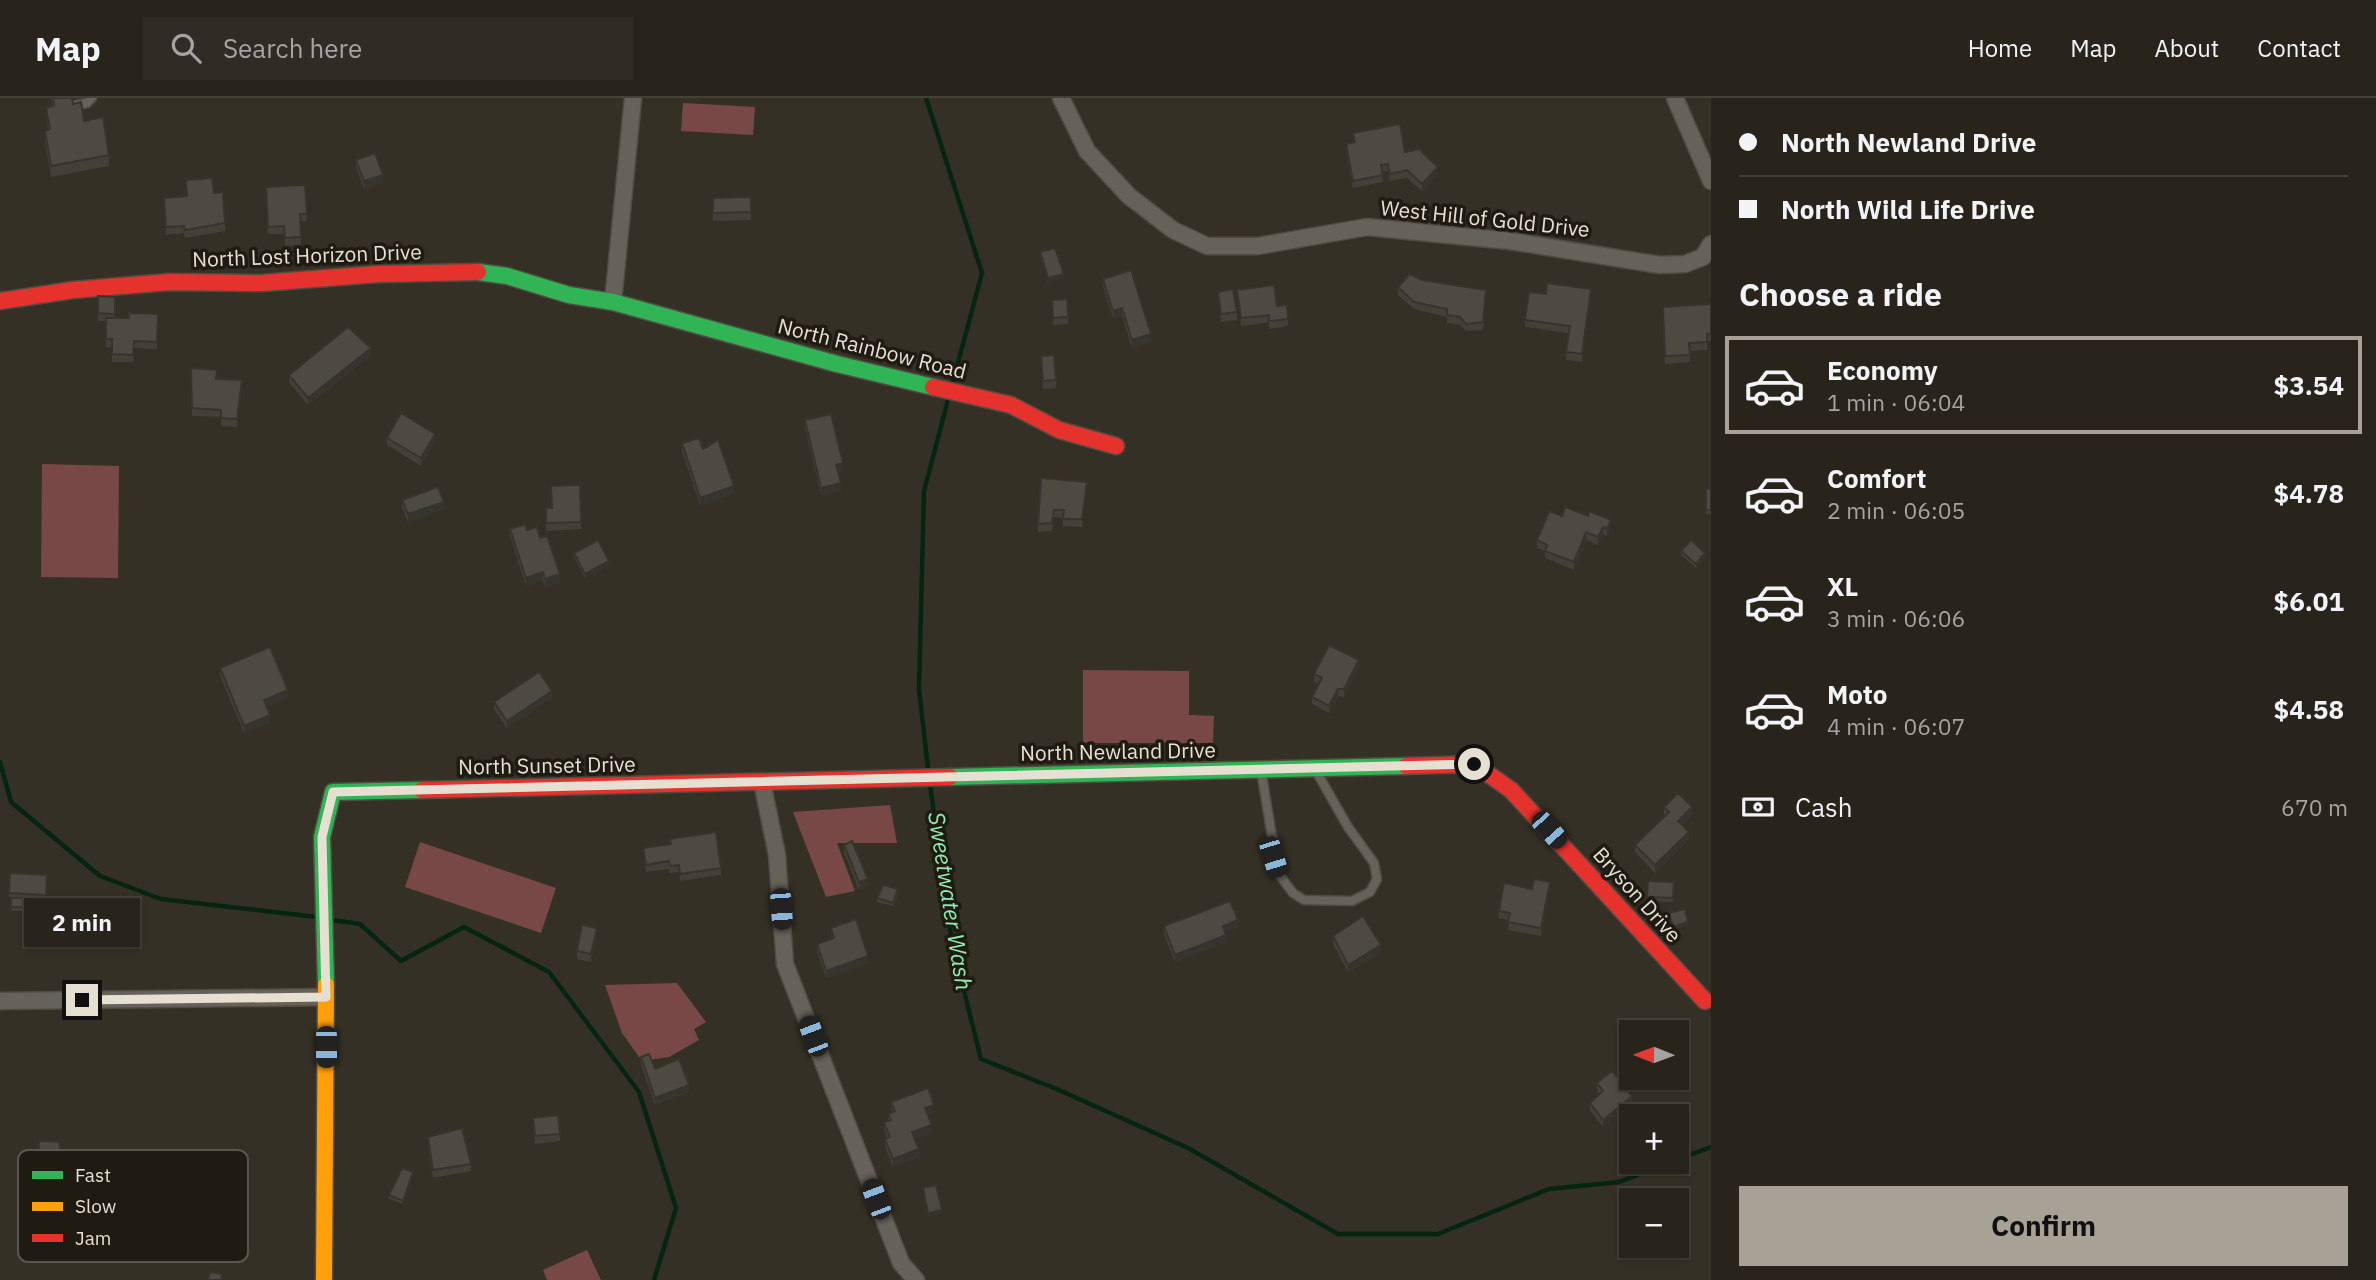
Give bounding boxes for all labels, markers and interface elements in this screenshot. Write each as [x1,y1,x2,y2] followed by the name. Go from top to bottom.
[143,17,633,80] search box
[35,27,101,70] text: Map
[167,29,205,67] icon: search
[223,31,362,65] text: Search here
[1968,32,2032,64] text: Home
[2070,32,2116,64] text: Map
[2154,32,2219,64] text: About
[2257,32,2341,64] text: Contact
[1781,125,2036,159] text: North Newland Drive
[1781,192,2035,226] text: North Wild Life Drive
[1379,193,1591,243] street label: West Hill of Gold Drive
[192,237,422,273] street label: North Lost Horizon Drive
[1739,273,1942,315] text: Choose a ride
[775,311,969,385] street label: North Rainbow Road
[1827,353,1938,387] text: Economy
[1743,354,1806,417] icon: car
[2274,368,2344,402] text: $3.54
[1827,387,1965,417] text: 1 min · 06:04
[1827,461,1926,495] text: Comfort
[1743,462,1806,525] icon: car
[2274,476,2344,510] text: $4.78
[1827,495,1965,525] text: 2 min · 06:05
[1827,569,1858,603] text: XL
[1743,570,1806,633] icon: car
[2274,584,2344,618] text: $6.01
[1827,603,1965,633] text: 3 min · 06:06
[1827,677,1887,711] text: Moto
[1743,678,1806,741] icon: car
[2274,692,2344,726] text: $4.58
[1827,711,1965,741] text: 4 min · 06:07
[1020,735,1216,767] street label: North Newland Drive
[1458,748,1490,780] route start
[458,749,636,781] street label: North Sunset Drive
[1739,788,1777,826] icon: cash
[1795,790,1852,824] text: Cash
[2281,792,2348,822] text: 670 m
[1528,807,1571,853] car
[922,809,980,992] water label: Sweetwater Wash
[1257,834,1290,880] car
[1587,841,1688,948] street label: Bryson Drive
[770,887,793,931] car
[24,898,140,948] callout: 2 min
[52,907,112,937] text: 2 min
[66,984,98,1016] route end
[796,1013,831,1059] car
[1619,1020,1689,1090] north arrow
[1619,1020,1689,1258] map controls
[316,1026,337,1068] car
[1619,1104,1689,1174] button: +
[18,1150,248,1262] legend
[75,1163,111,1187] text: Fast
[859,1176,894,1222] car
[1739,1186,2348,1266] button: Confirm
[1619,1188,1689,1258] button: −
[75,1194,116,1218] text: Slow
[75,1226,111,1250] text: Jam

